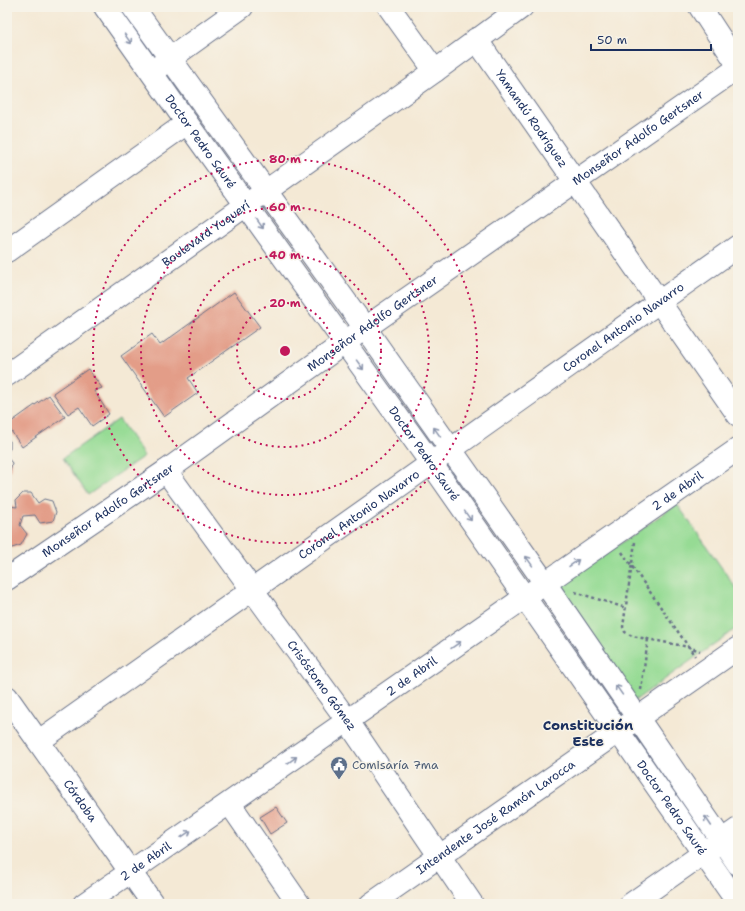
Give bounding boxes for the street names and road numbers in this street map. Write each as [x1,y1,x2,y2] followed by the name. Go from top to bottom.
[492,66,571,171] street label: Yamandú Rodríguez
[569,86,707,189] street label: Monseñor Adolfo Gertsner
[161,91,240,192] street label: Doctor Pedro Sauré
[159,197,253,270] street label: Boulevard Yuquerí
[304,272,441,375] street label: Monseñor Adolfo Gertsner
[559,279,687,376] street label: Coronel Antonio Navarro
[385,403,463,504] street label: Doctor Pedro Sauré
[39,460,177,561] street label: Monseñor Adolfo Gertsner
[295,466,423,563] street label: Coronel Antonio Navarro
[649,467,706,514] street label: 2 de Abril
[284,637,360,734] street label: Crisóstomo Gómez
[383,653,441,700] street label: 2 de Abril
[413,756,579,878] street label: Intendente José Ramón Larocca
[633,757,710,859] street label: Doctor Pedro Sauré
[60,776,101,826] street label: Córdoba
[117,838,175,885] street label: 2 de Abril

